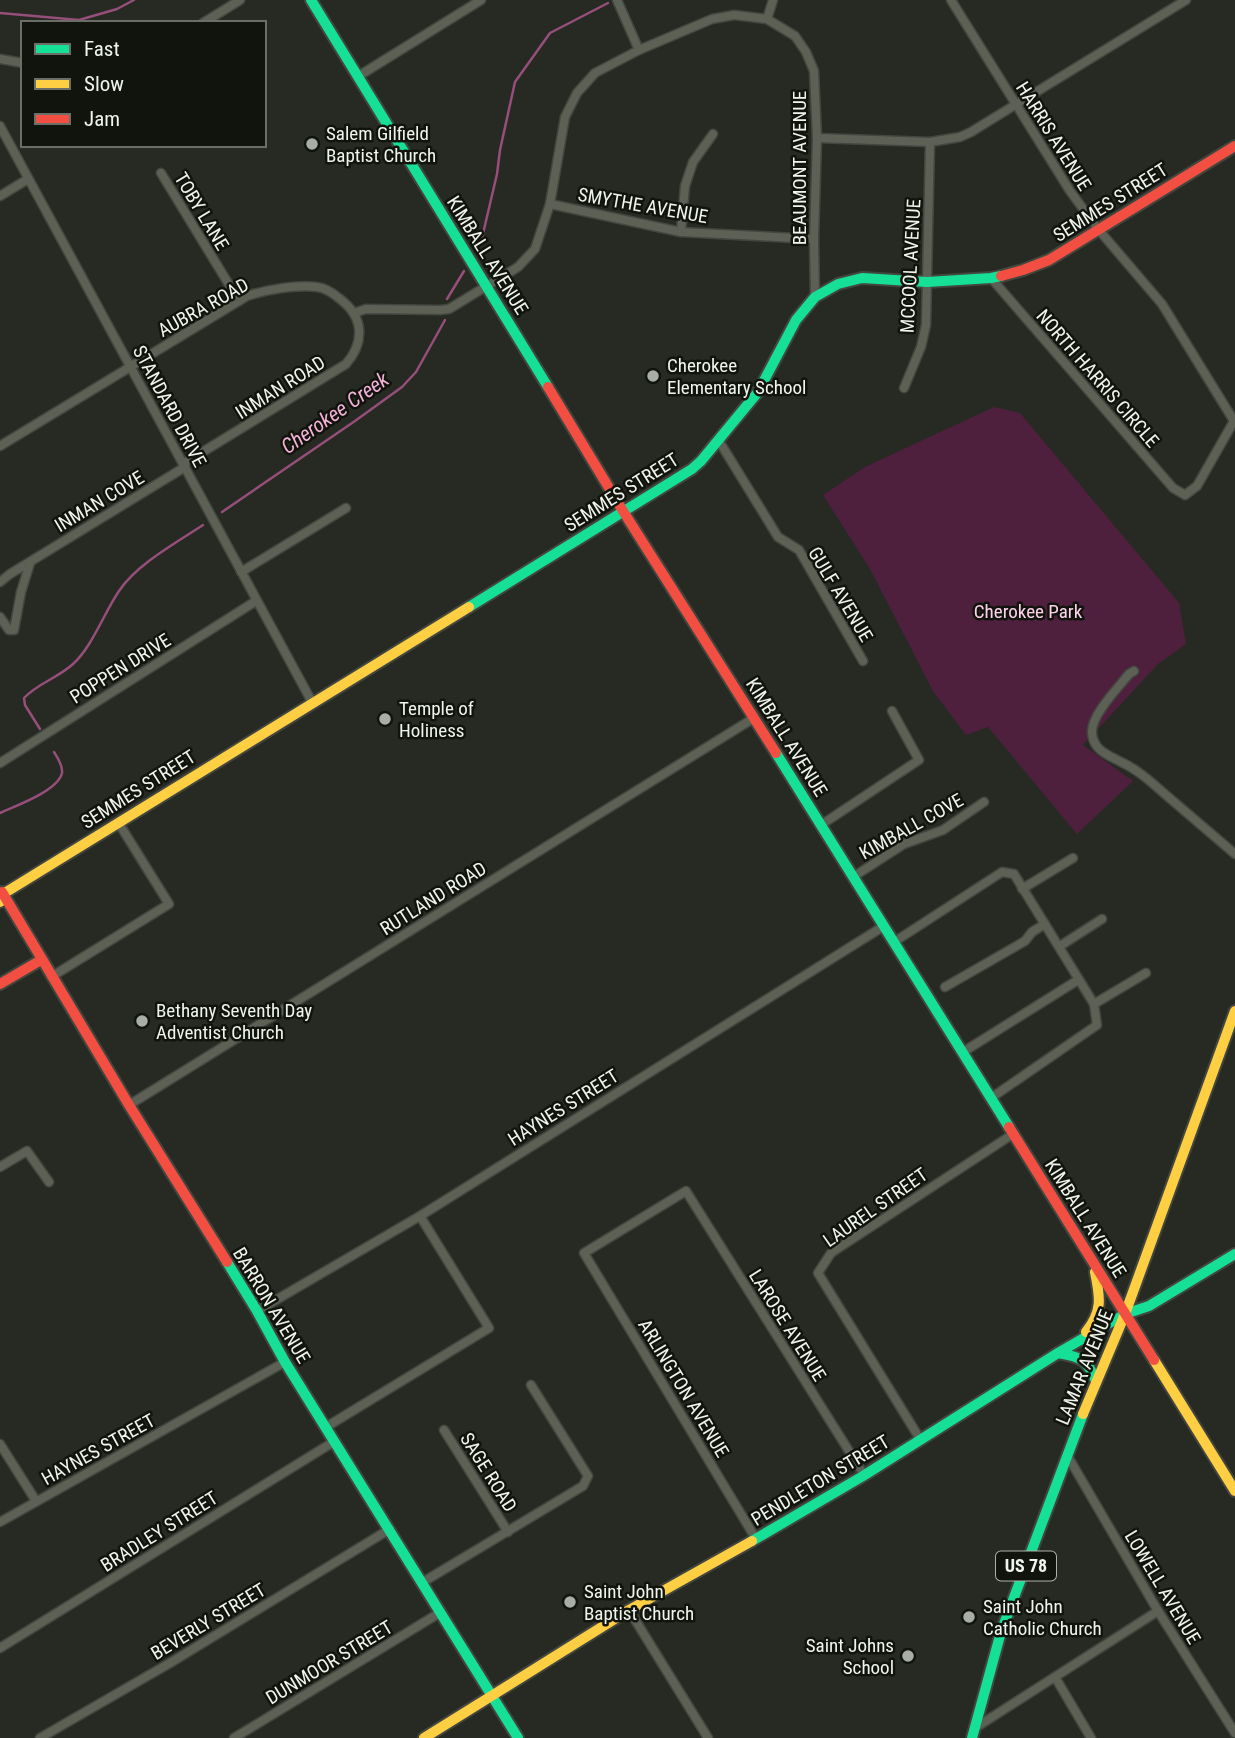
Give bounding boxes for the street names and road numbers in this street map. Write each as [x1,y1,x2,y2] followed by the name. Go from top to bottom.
[1011,78,1096,195] street label: HARRIS AVENUE
[788,91,811,245] street label: BEAUMONT AVENUE
[1049,158,1172,247] street label: SEMMES STREET
[169,168,234,254] street label: TOBY LANE
[576,183,710,228] street label: SMYTHE AVENUE
[442,192,533,319] street label: KIMBALL AVENUE
[896,198,925,334] street label: MCCOOL AVENUE
[154,273,253,342] street label: AUBRA ROAD
[1031,305,1164,452] street label: NORTH HARRIS CIRCLE
[128,341,211,471] street label: STANDARD DRIVE
[231,351,329,424] street label: INMAN ROAD
[560,448,683,537] street label: SEMMES STREET
[50,466,148,537] street label: INMAN COVE
[803,543,878,646] street label: GULF AVENUE
[66,628,175,708] street label: POPPEN DRIVE
[741,674,832,801] street label: KIMBALL AVENUE
[77,745,200,834] street label: SEMMES STREET
[855,788,967,864] street label: KIMBALL COVE
[376,857,491,940] street label: RUTLAND ROAD
[504,1064,623,1151] street label: HAYNES STREET
[1040,1155,1131,1282] street label: KIMBALL AVENUE
[819,1163,932,1252] street label: LAUREL STREET
[228,1243,315,1367] street label: BARRON AVENUE
[744,1265,831,1385] street label: LAROSE AVENUE
[1051,1306,1118,1428] street label: LAMAR AVENUE
[633,1315,734,1462] street label: ARLINGTON AVENUE
[37,1409,159,1490] street label: HAYNES STREET
[455,1428,522,1516] street label: SAGE ROAD
[747,1430,894,1531] street label: PENDLETON STREET
[96,1486,222,1577] street label: BRADLEY STREET
[1120,1526,1205,1648] street label: LOWELL AVENUE
[996,1552,1056,1581] road number: US 78
[147,1578,270,1665] street label: BEVERLY STREET
[262,1616,397,1709] street label: DUNMOOR STREET

